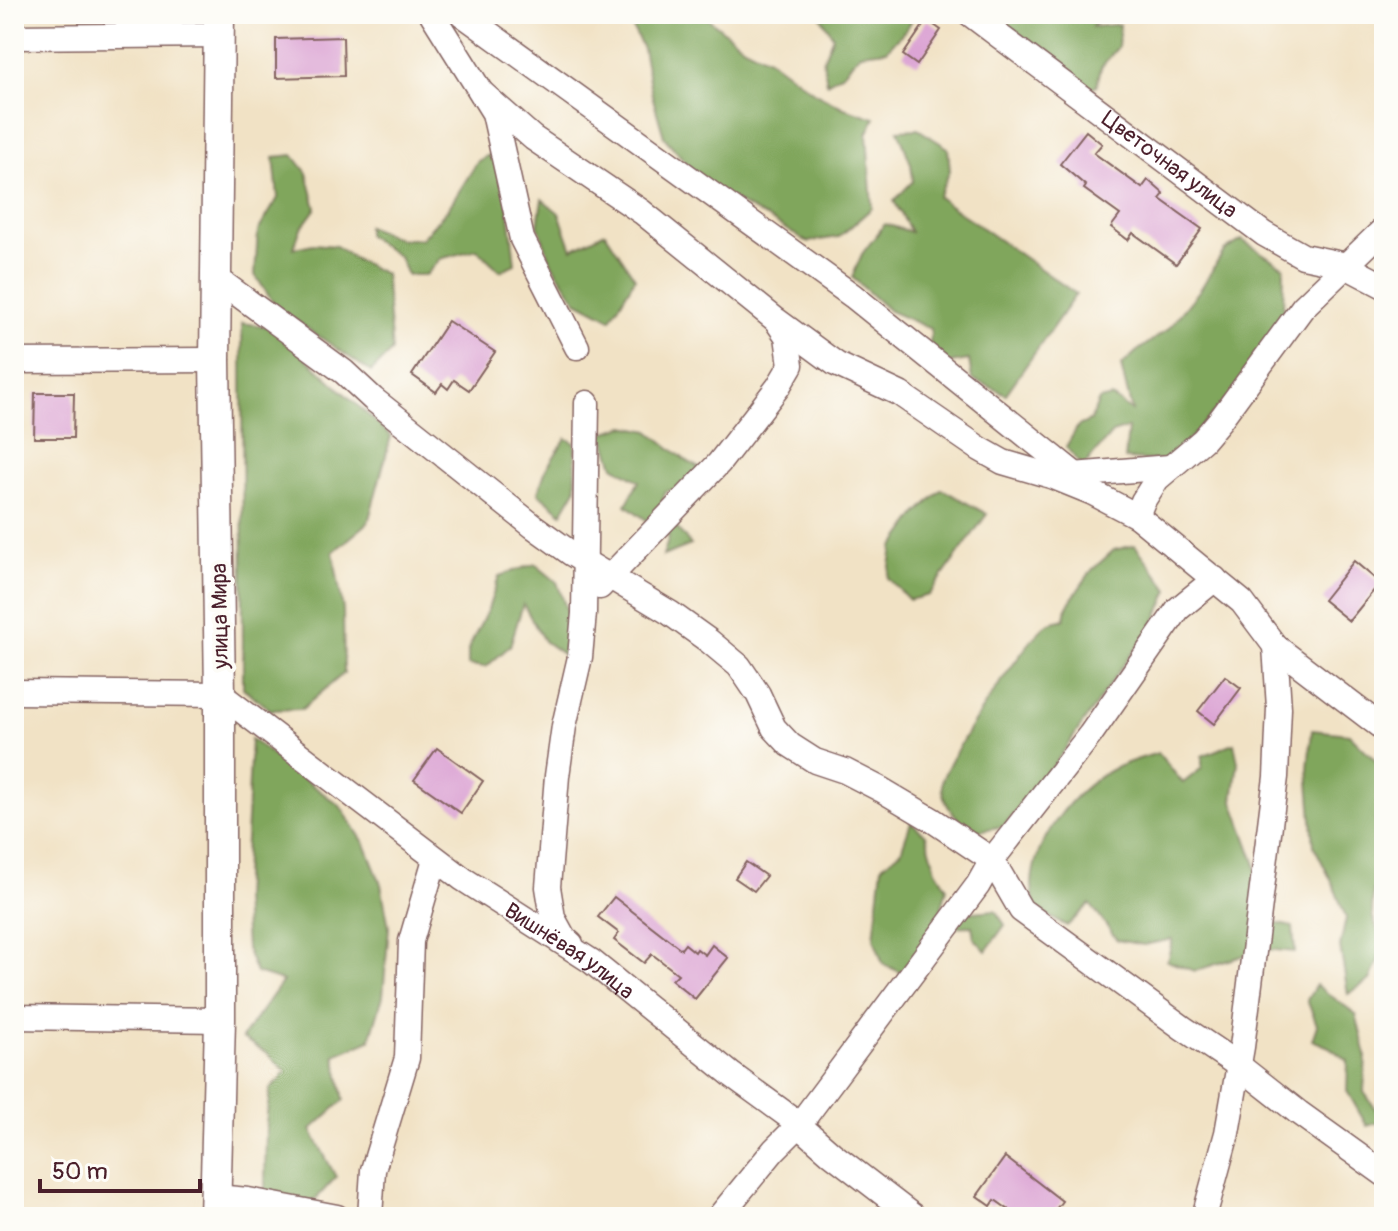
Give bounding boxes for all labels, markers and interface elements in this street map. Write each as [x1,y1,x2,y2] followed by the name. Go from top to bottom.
[1096,105,1243,224] street label: Цветочная улица
[205,563,235,670] street label: улица Мира
[499,896,640,1006] street label: Вишнёвая улица
[40,1143,200,1193] scale bar
[52,1157,108,1186] text: 50 m

